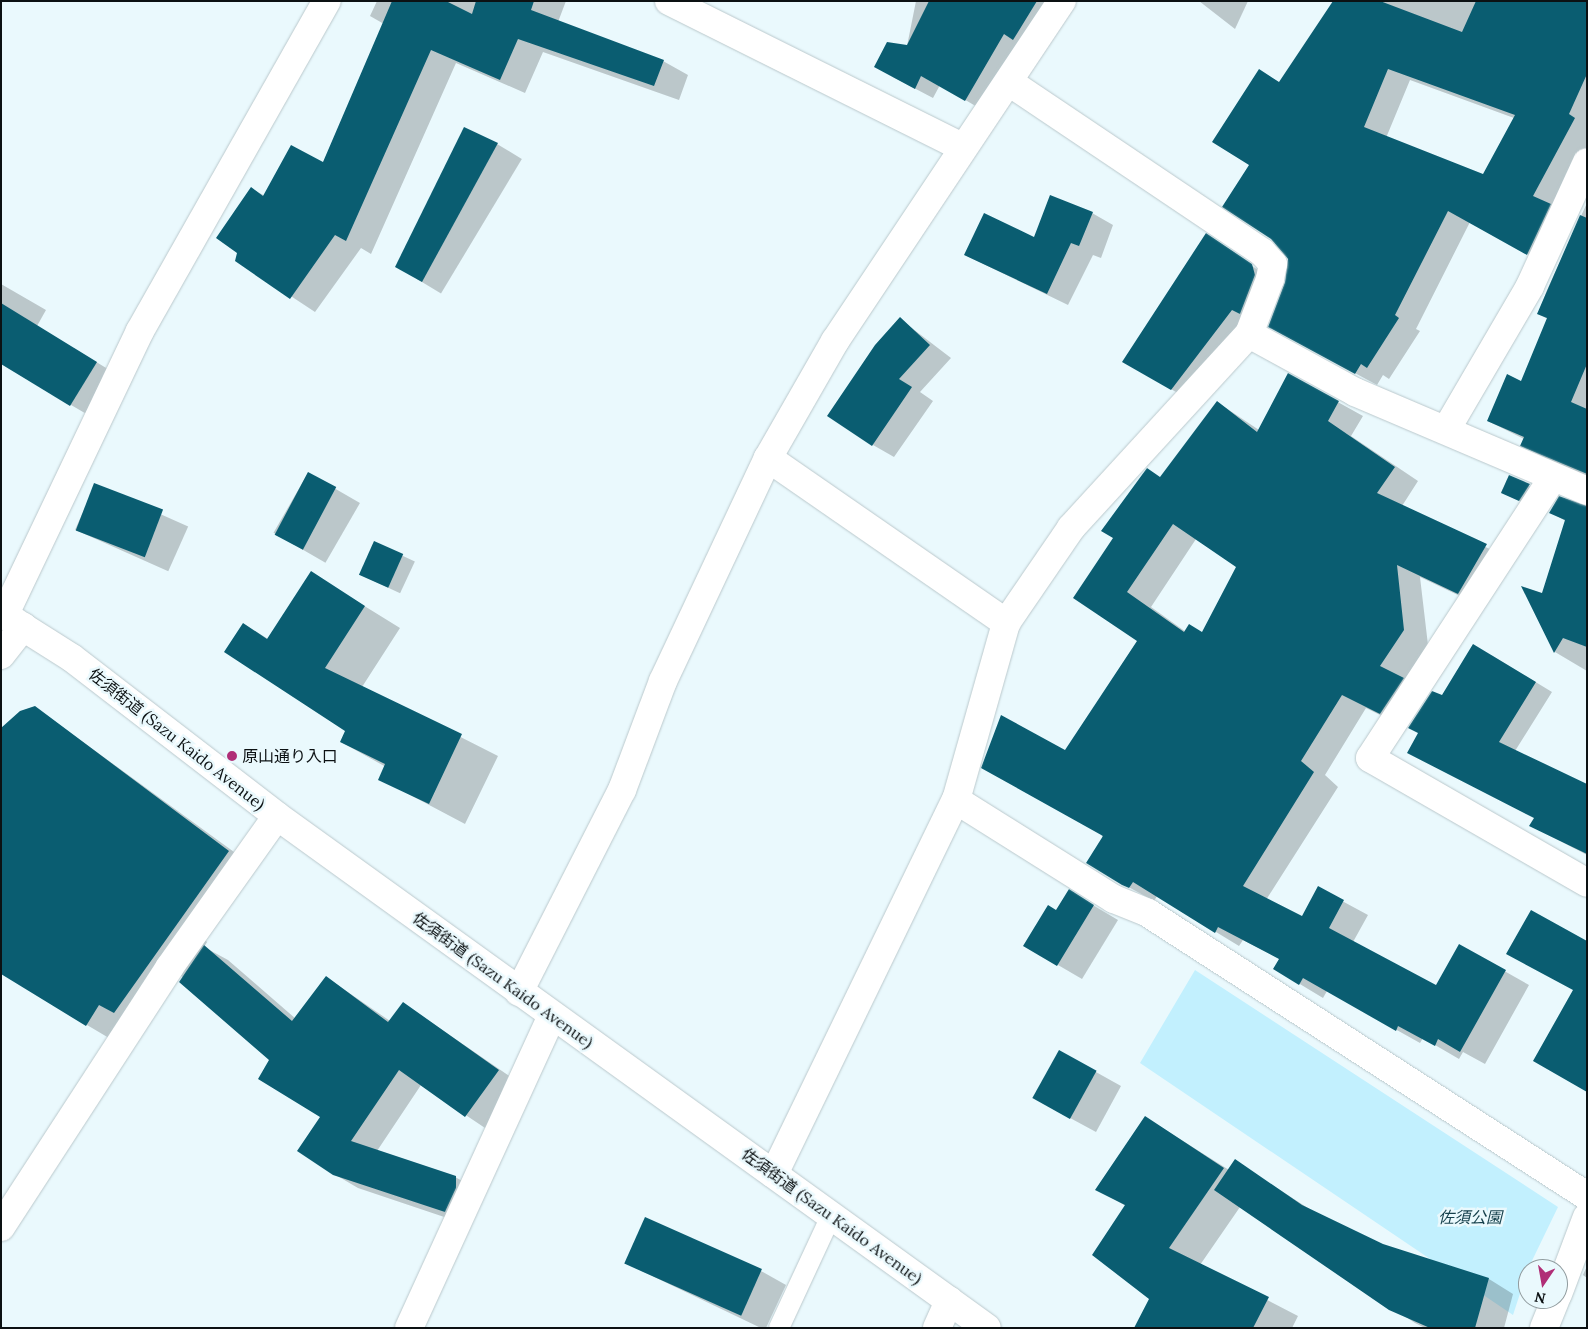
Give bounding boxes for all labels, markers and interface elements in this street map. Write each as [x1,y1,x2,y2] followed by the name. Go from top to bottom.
[85,664,269,814] street label: 佐須街道 (Sazu Kaido Avenue)
[242,746,338,766] place label: 原山通り入口
[226,750,238,762] marker: 原山通り入口
[409,908,597,1052] street label: 佐須街道 (Sazu Kaido Avenue)
[738,1144,926,1288] street label: 佐須街道 (Sazu Kaido Avenue)
[1438,1207,1502,1227] park label: 佐須公園
[1518,1259,1568,1309] north arrow
[1533,1288,1547,1308] text: N

